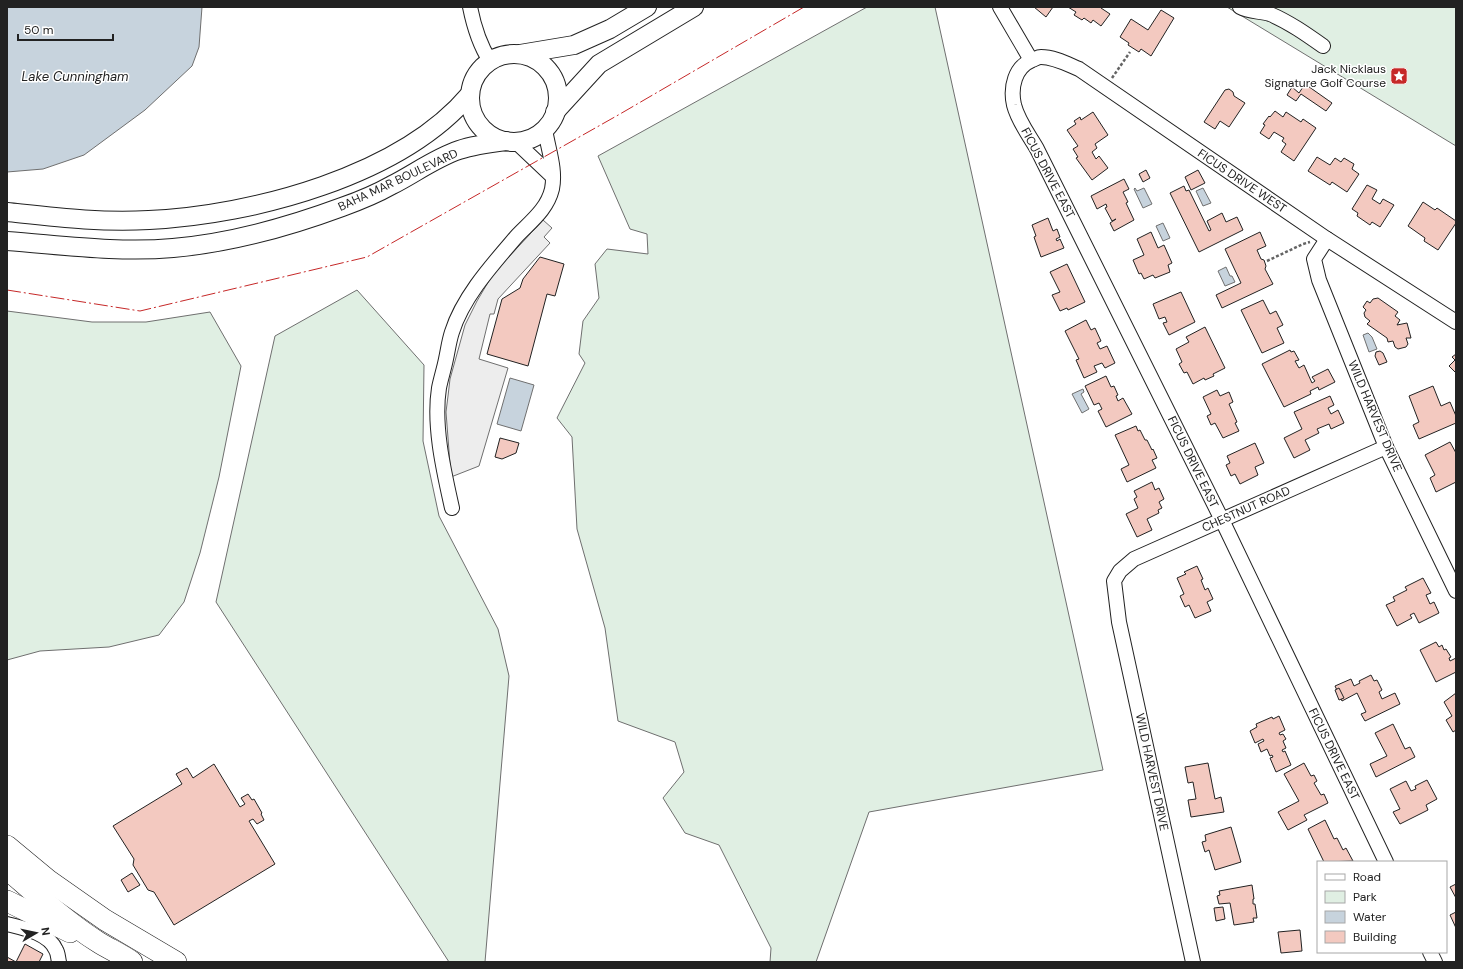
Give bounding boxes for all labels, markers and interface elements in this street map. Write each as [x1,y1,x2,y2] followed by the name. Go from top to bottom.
[18,16,113,42] scale bar
[24,22,53,38] text: 50 m
[1264,61,1386,91] place label: Jack Nicklaus Signature Golf Course
[1389,66,1409,86] place icon: Jack Nicklaus Signature Golf Course
[21,68,129,85] water label: Lake Cunningham
[1017,125,1079,221] street label: FICUS DRIVE EAST
[335,145,461,215] street label: BAHA MAR BOULEVARD
[1194,145,1290,217] street label: FICUS DRIVE WEST
[1344,358,1406,474] street label: WILD HARVEST DRIVE
[1164,413,1222,511] street label: FICUS DRIVE EAST
[1199,482,1293,536] street label: CHESTNUT ROAD
[1305,705,1363,803] street label: FICUS DRIVE EAST
[1132,712,1172,832] street label: WILD HARVEST DRIVE
[1317,861,1447,953] legend
[1353,869,1381,885] text: Road
[1353,889,1377,905] text: Park
[1353,909,1387,925] text: Water
[16,913,56,953] north arrow
[38,926,53,936] text: N
[1353,929,1397,945] text: Building

